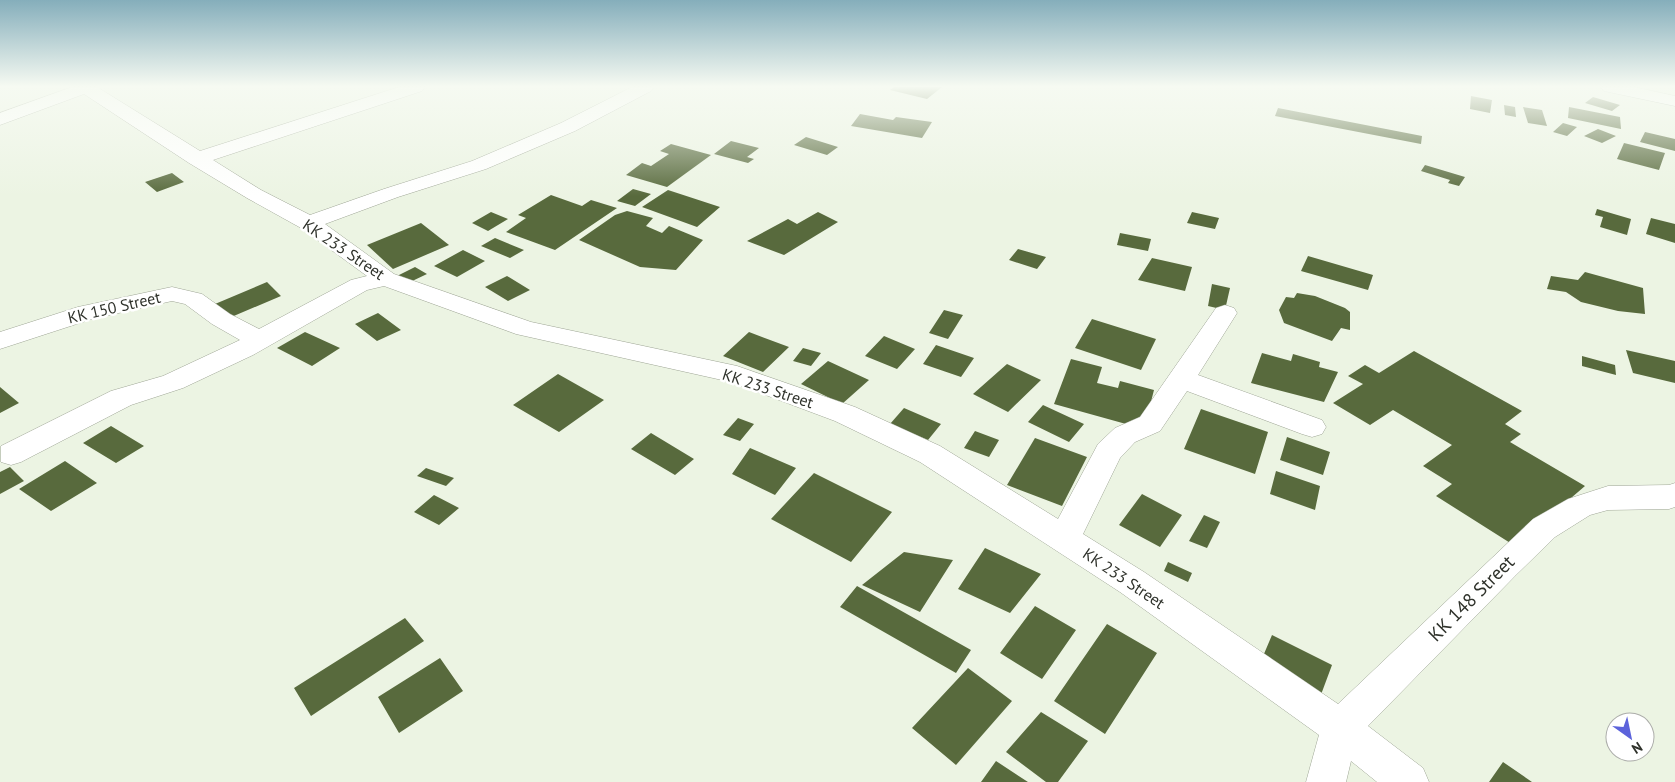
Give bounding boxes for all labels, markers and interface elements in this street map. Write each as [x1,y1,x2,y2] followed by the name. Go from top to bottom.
[299,214,389,284] street label: KK 233 Street
[66,286,163,327] street label: KK 150 Street
[720,364,817,412] street label: KK 233 Street
[1079,543,1169,613] street label: KK 233 Street
[1423,549,1520,646] street label: KK 148 Street
[1605,712,1655,762] north arrow
[1628,738,1646,758] text: N

